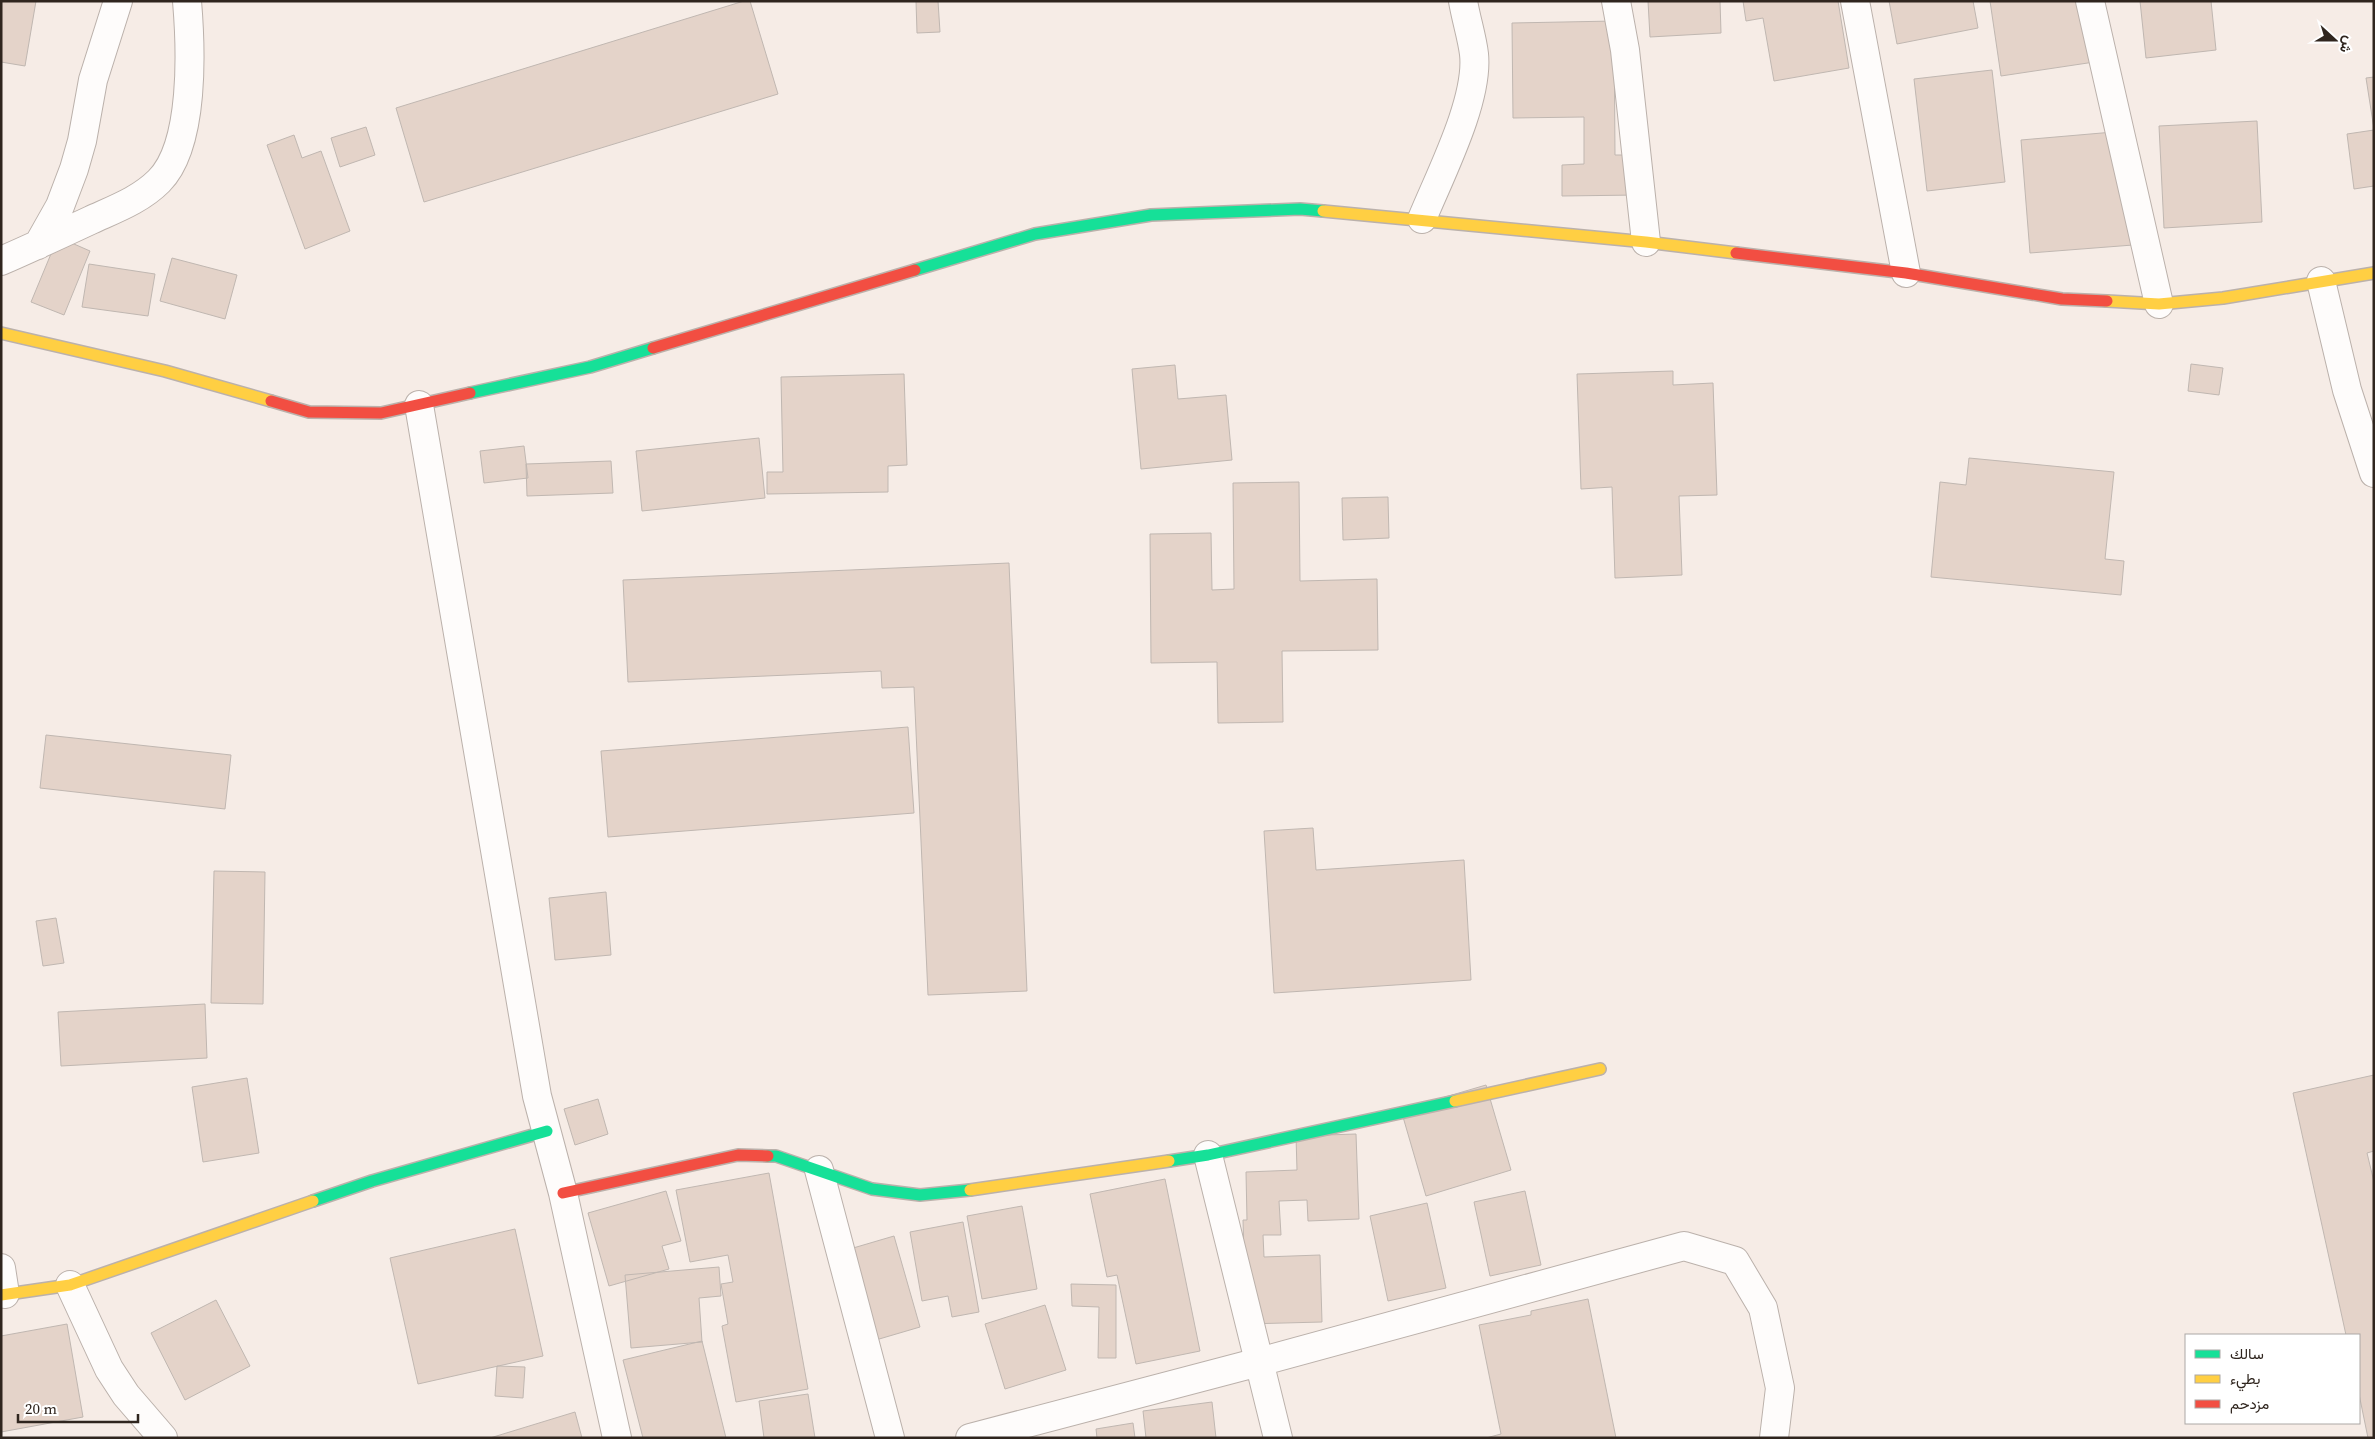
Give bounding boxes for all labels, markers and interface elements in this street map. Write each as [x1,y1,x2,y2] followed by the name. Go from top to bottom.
[2310,15,2360,65] north arrow
[2335,33,2359,56] text: ش
[2185,1334,2360,1424] legend
[2230,1343,2264,1364] text: سالك
[2230,1368,2260,1392] text: بطيء
[18,1392,138,1424] scale bar
[2230,1393,2269,1414] text: مزدحم
[25,1398,57,1419] text: 20 m

